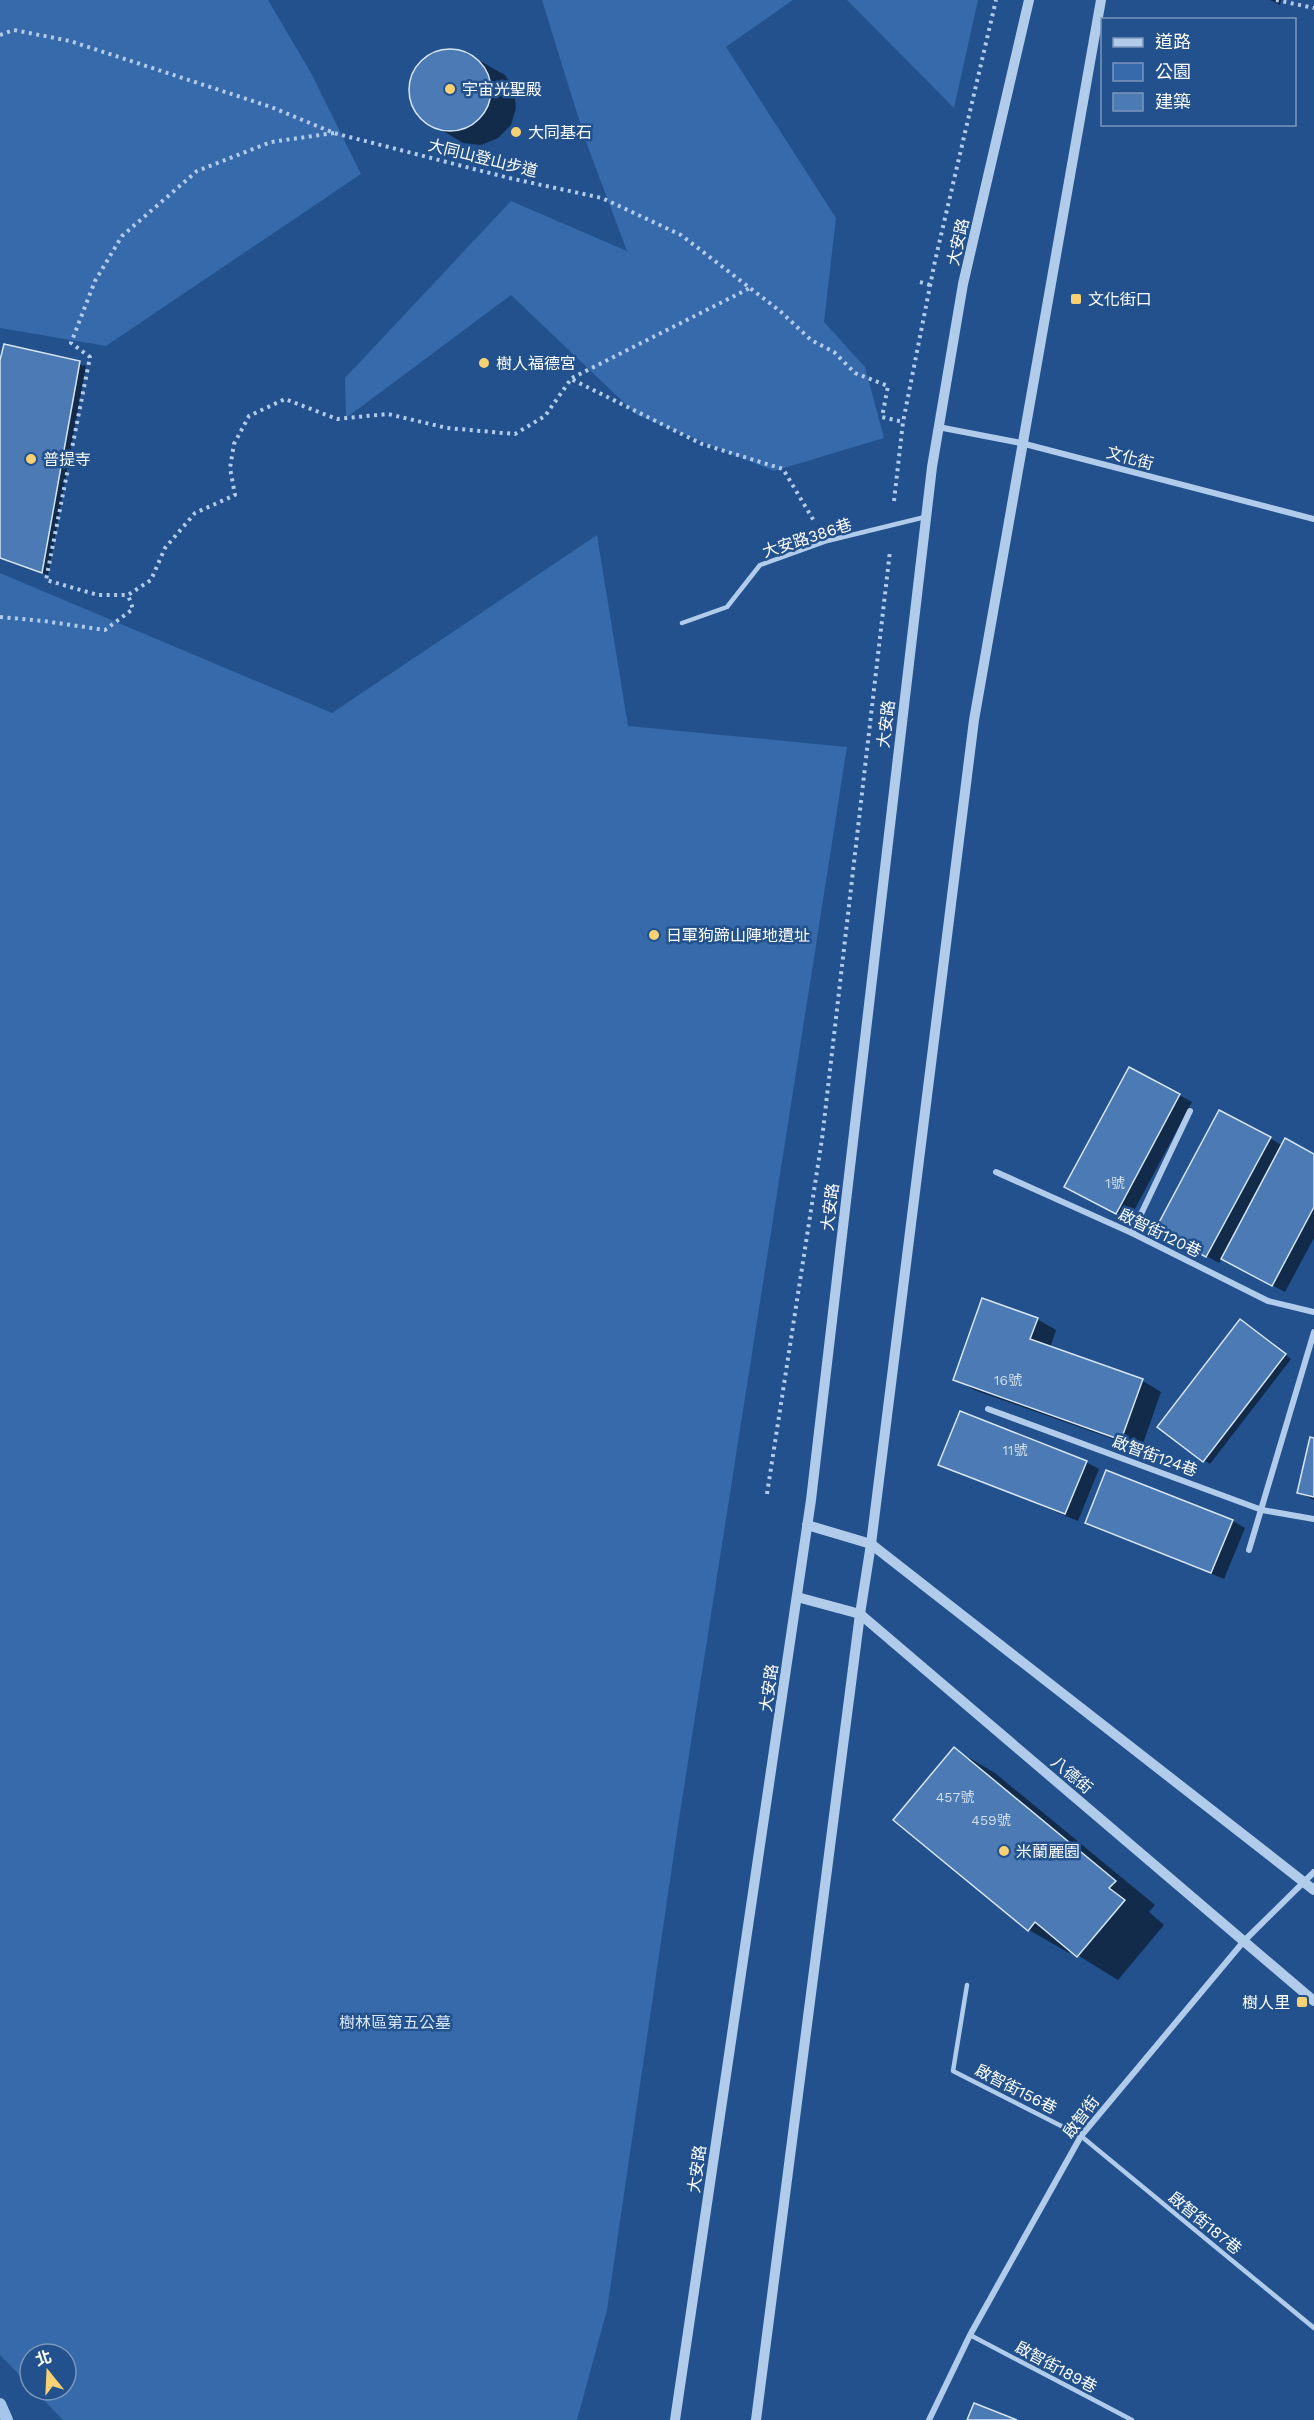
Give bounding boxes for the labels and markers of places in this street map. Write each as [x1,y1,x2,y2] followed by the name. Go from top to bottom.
[462,80,542,99] place label: 宇宙光聖殿
[443,82,457,96] marker: 宇宙光聖殿
[528,123,592,142] place label: 大同基石
[509,125,523,139] marker: 大同基石
[1088,290,1152,309] place label: 文化街口
[1069,292,1083,306] marker: 文化街口
[496,354,576,373] place label: 樹人福德宮
[477,356,491,370] marker: 樹人福德宮
[43,450,91,469] place label: 普提寺
[24,452,38,466] marker: 普提寺
[666,926,810,945] place label: 日軍狗蹄山陣地遺址
[647,928,661,942] marker: 日軍狗蹄山陣地遺址
[1016,1842,1080,1861] place label: 米蘭麗園
[997,1844,1011,1858] marker: 米蘭麗園
[1242,1993,1290,2012] place label: 樹人里
[1295,1995,1309,2009] marker: 樹人里

